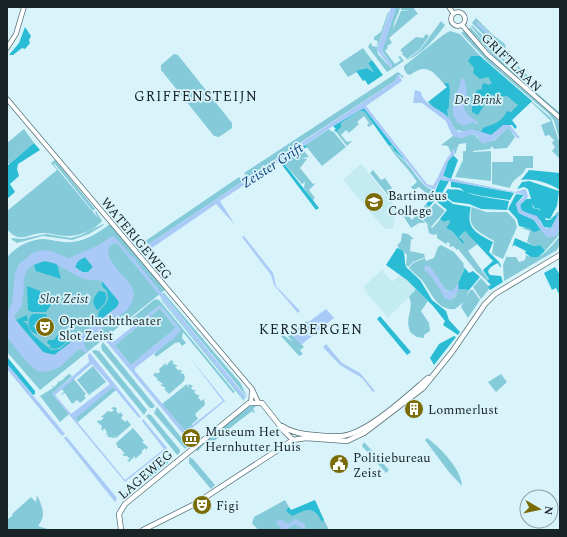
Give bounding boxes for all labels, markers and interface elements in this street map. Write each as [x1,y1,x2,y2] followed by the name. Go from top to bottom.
[476,28,546,97] street label: GRIFTLAAN
[134,86,258,107] district label: GRIFFENSTEIJN
[454,90,502,110] park label: De Brink
[237,137,308,193] water label: Zeister Grift
[388,186,447,221] place label: Bartiméus College
[363,191,385,213] school or university icon: Bartiméus College
[96,193,177,284] street label: WATERIGEWEG
[39,289,90,309] park label: Slot Zeist
[59,311,161,346] place label: Openluchttheater Slot Zeist
[34,316,56,338] theatre icon: Openluchttheater Slot Zeist
[259,319,363,340] district label: KERSBERGEN
[403,398,425,420] building icon: Lommerlust
[428,400,499,420] place label: Lommerlust
[205,422,301,457] place label: Museum Het Hernhutter Huis
[180,427,202,449] museum icon: Museum Het Hernhutter Huis
[114,445,178,504] street label: LAGEWEG
[353,448,431,483] place label: Politiebureau Zeist
[328,453,350,475] public building icon: Politiebureau Zeist
[519,489,559,529] north arrow
[191,494,213,516] theatre icon: Figi
[216,496,239,516] place label: Figi
[539,505,557,516] text: N

